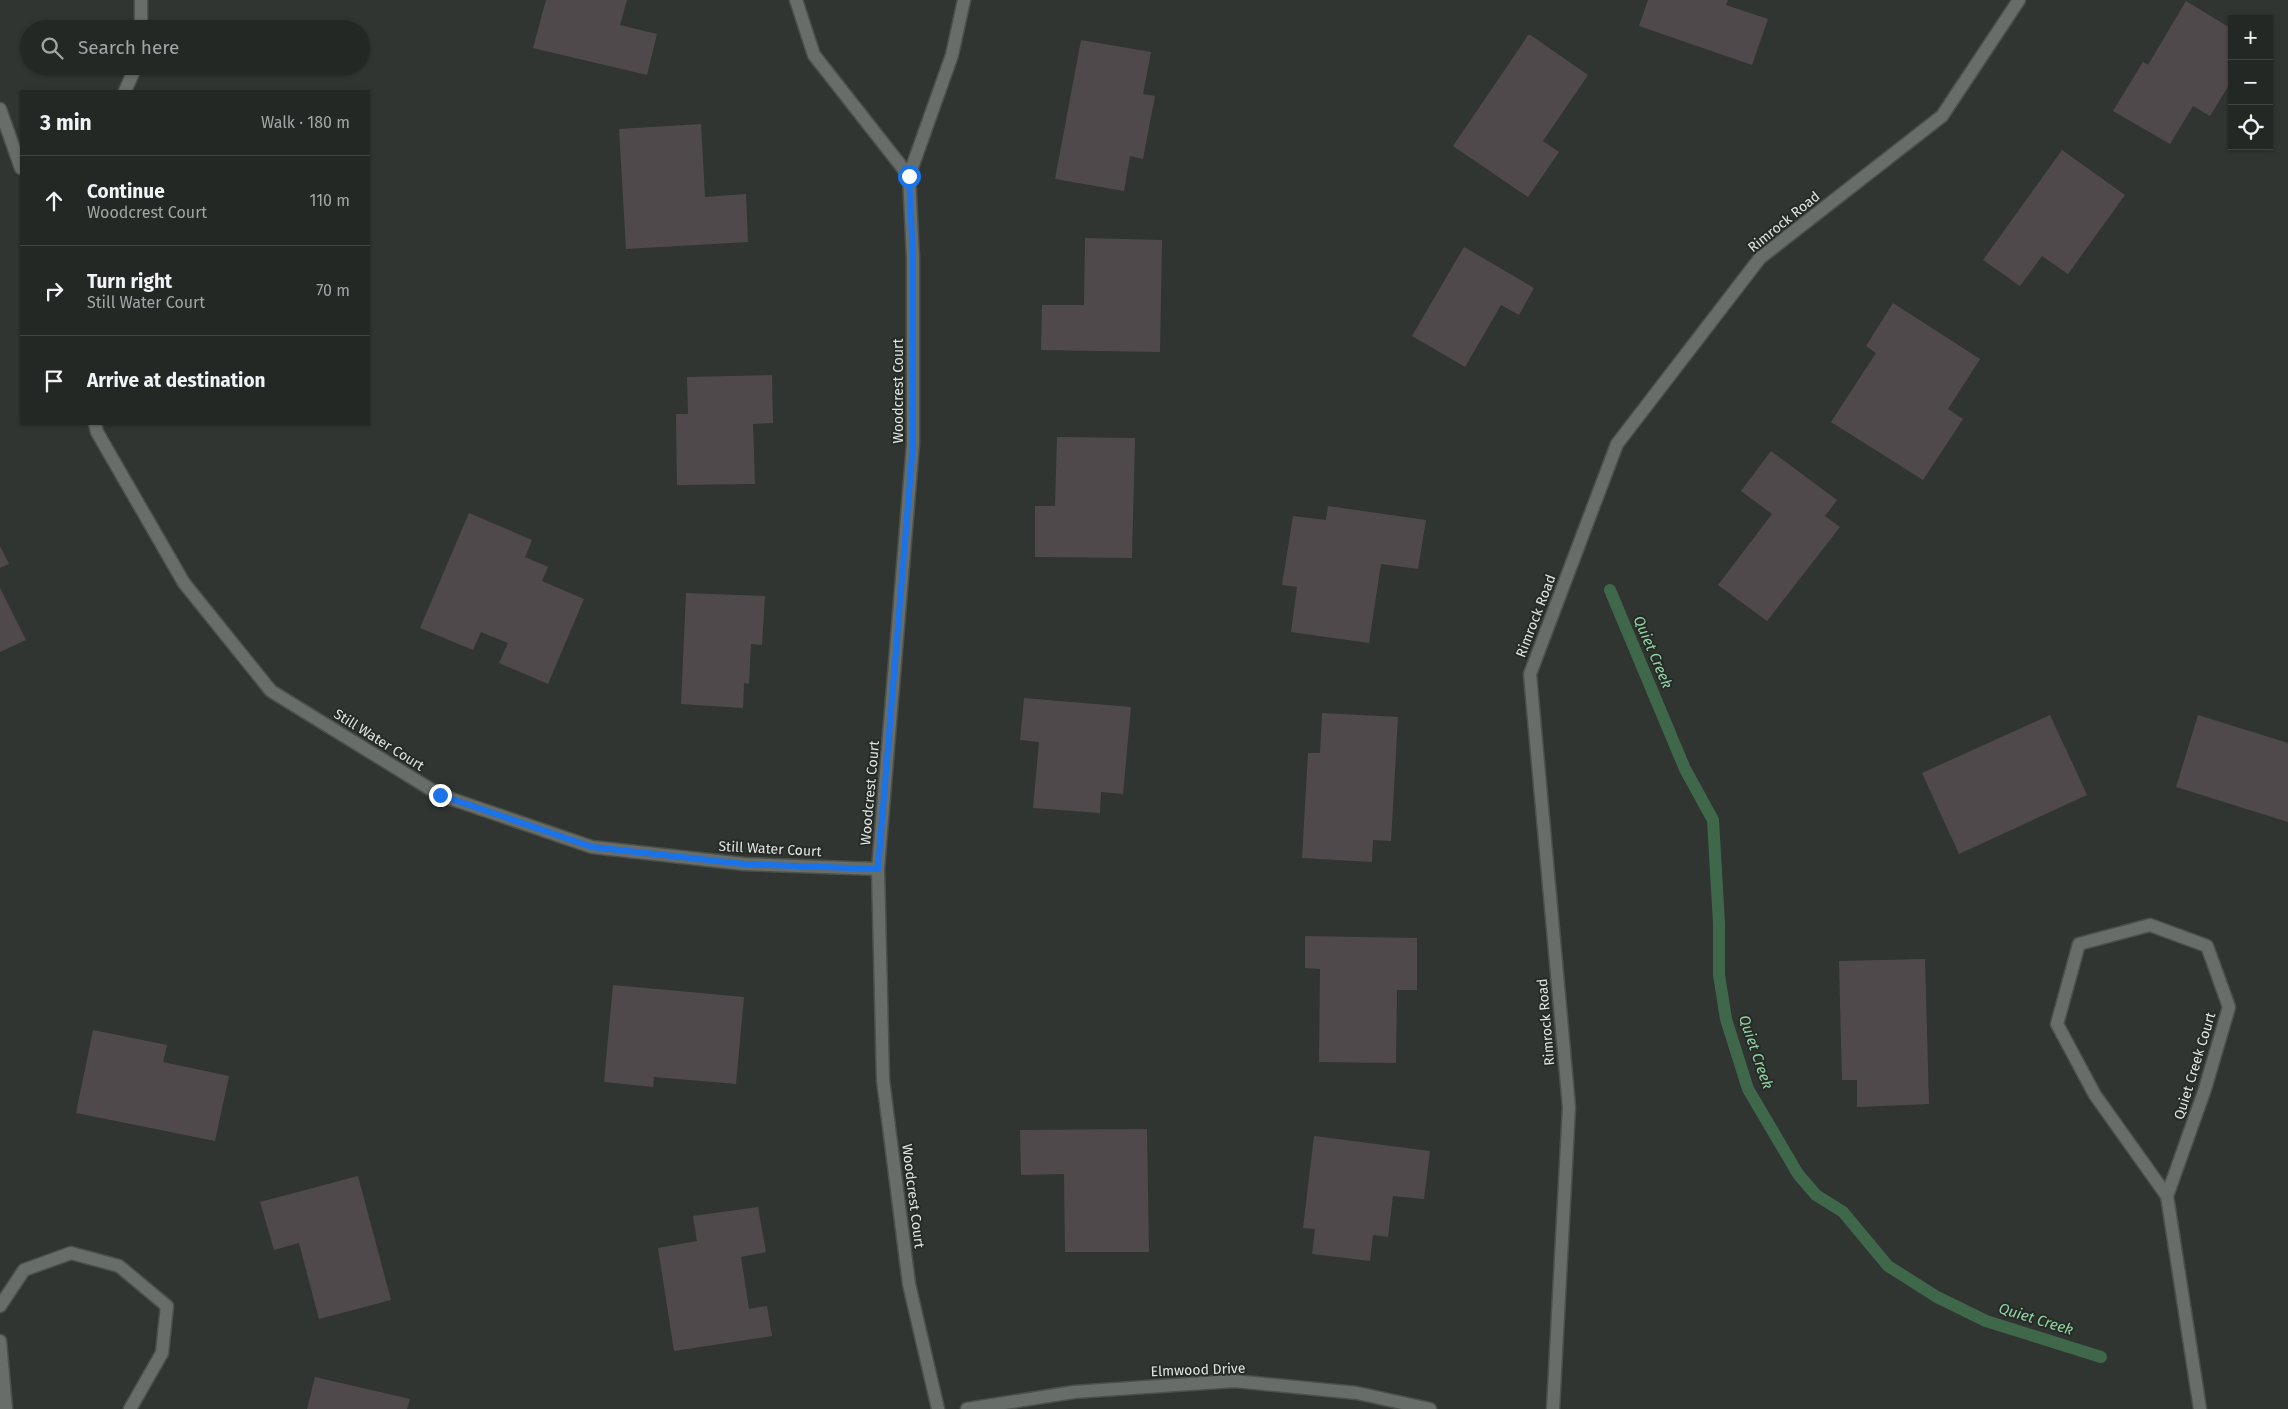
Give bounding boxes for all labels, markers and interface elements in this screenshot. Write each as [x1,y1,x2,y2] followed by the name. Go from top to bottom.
[2228,15,2273,150] map controls
[2228,15,2273,60] button: +
[20,20,370,75] search box
[38,34,66,62] icon: search
[78,36,179,59] text: Search here
[2228,60,2273,105] button: −
[2228,105,2273,150] button: locate
[40,110,92,136] text: 3 min
[261,113,350,132] text: Walk · 180 m
[898,165,921,188] route start
[87,180,165,203] text: Continue
[40,187,68,215] icon: ahead
[1745,188,1823,256] street label: Rimrock Road
[309,191,350,210] text: 110 m
[87,203,207,222] text: Woodcrest Court
[87,270,172,293] text: Turn right
[40,277,68,305] icon: right
[316,281,350,300] text: 70 m
[87,293,205,312] text: Still Water Court
[890,338,907,444] street label: Woodcrest Court
[40,367,68,395] icon: arrive
[87,369,266,392] text: Arrive at destination
[1512,572,1560,660] street label: Rimrock Road
[1630,613,1676,691] water label: Quiet Creek
[331,705,428,775] street label: Still Water Court
[857,739,883,846] street label: Woodcrest Court
[429,784,452,807] route end
[718,838,823,860] street label: Still Water Court
[1534,978,1558,1066] street label: Rimrock Road
[2171,1009,2220,1122] street label: Quiet Creek Court
[1735,1013,1777,1091] water label: Quiet Creek
[898,1143,928,1250] street label: Woodcrest Court
[1997,1299,2075,1339] water label: Quiet Creek
[1150,1360,1246,1380] street label: Elmwood Drive

